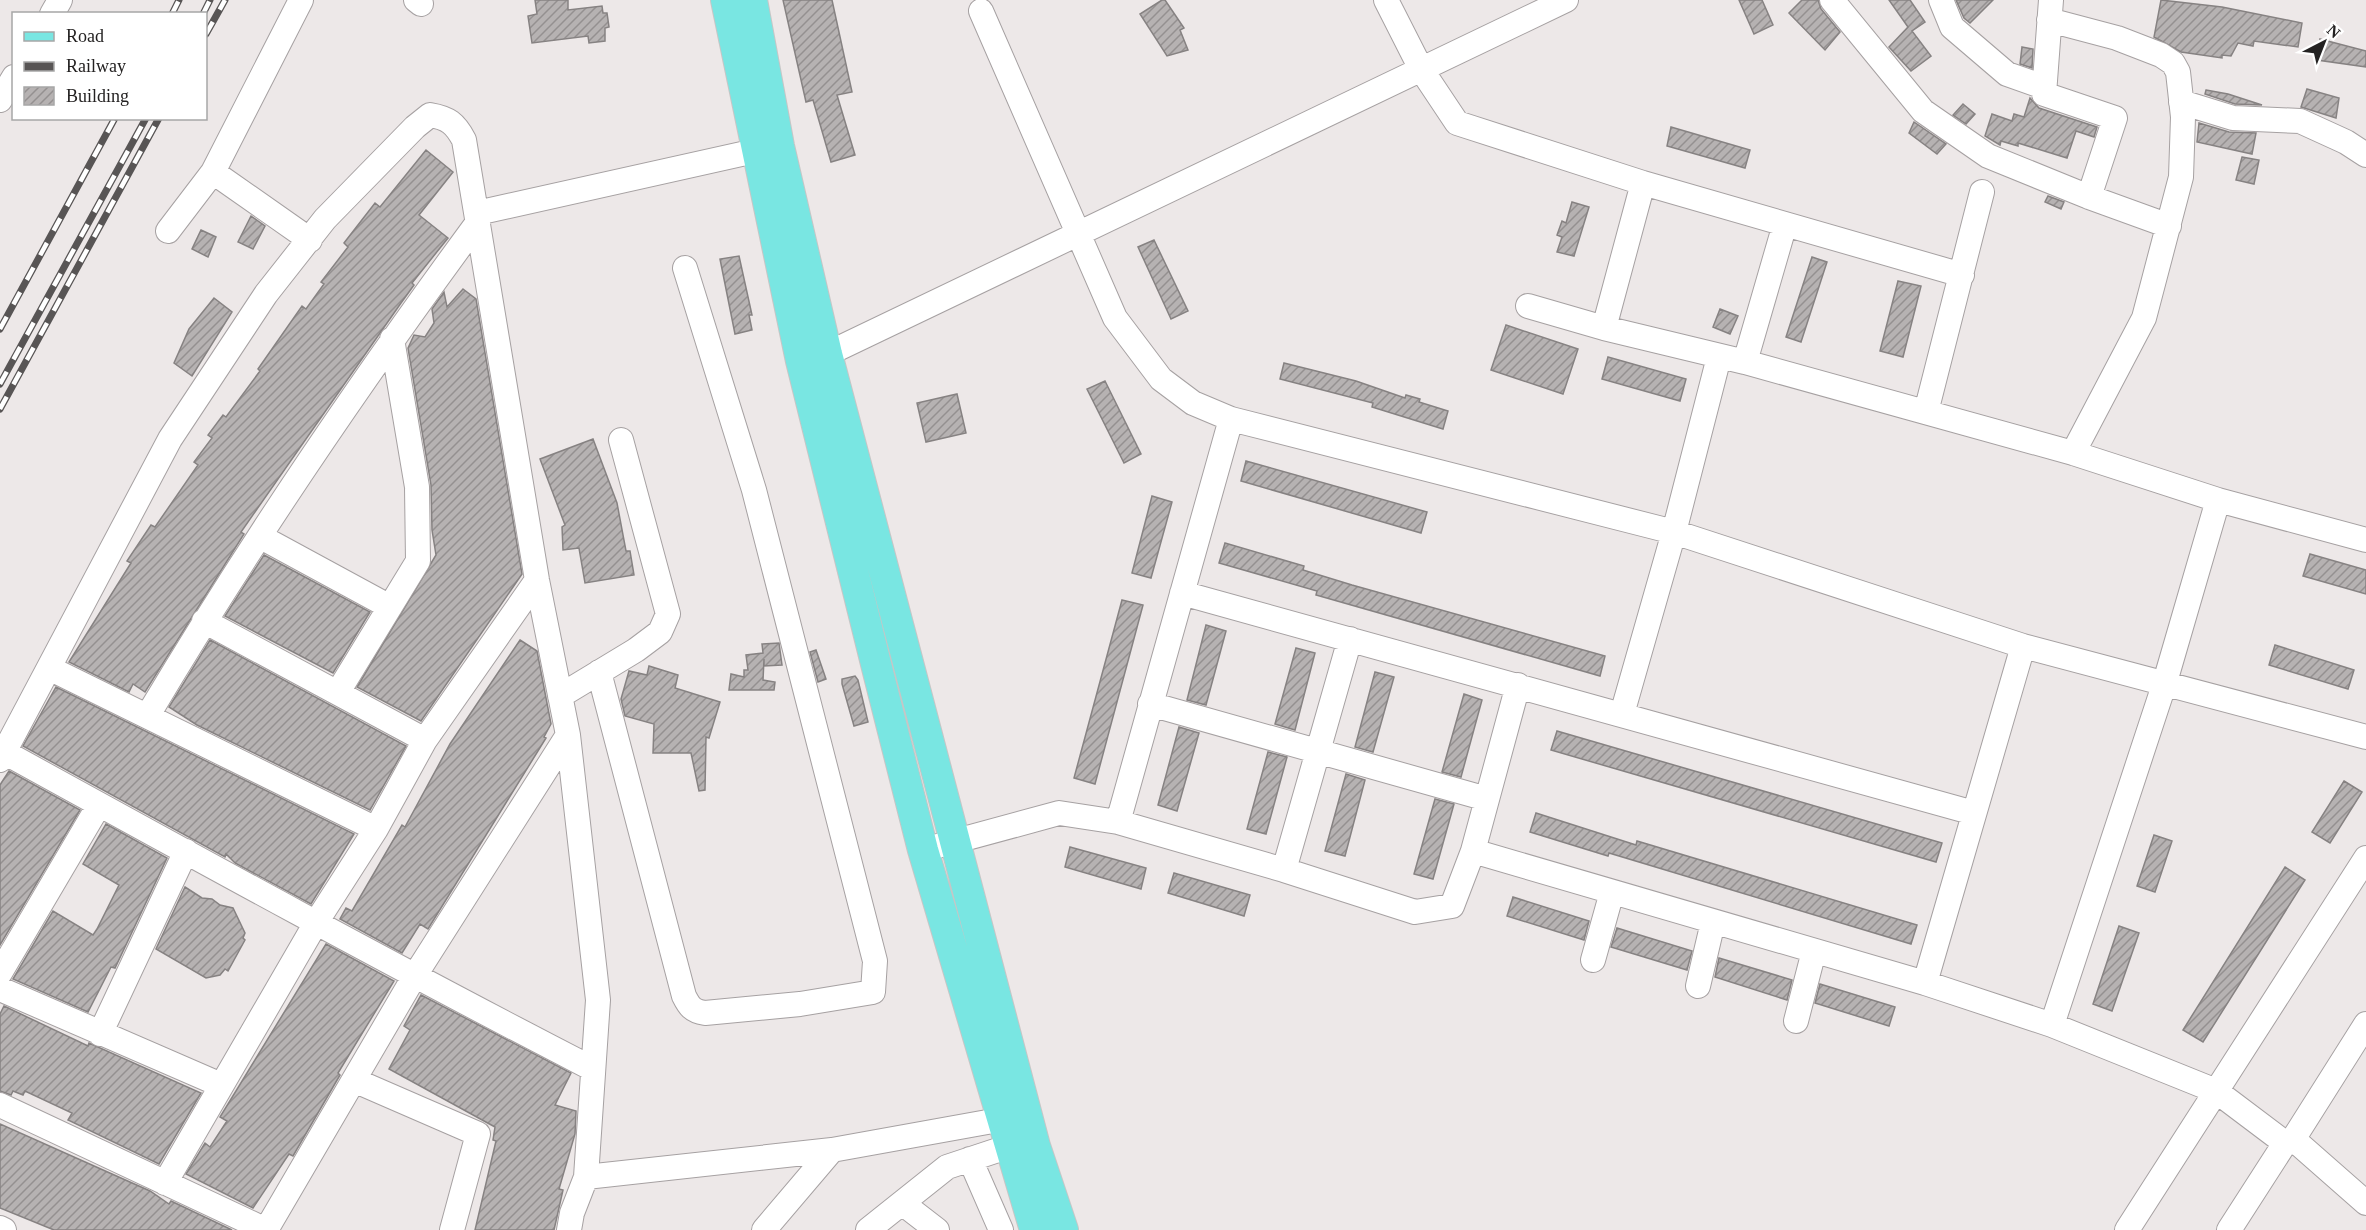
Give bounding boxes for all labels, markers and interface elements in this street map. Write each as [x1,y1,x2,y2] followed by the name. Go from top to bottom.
[12,12,207,120] legend
[2294,12,2354,72] north arrow
[2324,21,2344,42] text: N
[66,26,104,46] text: Road
[66,56,126,76] text: Railway
[66,86,129,106] text: Building

